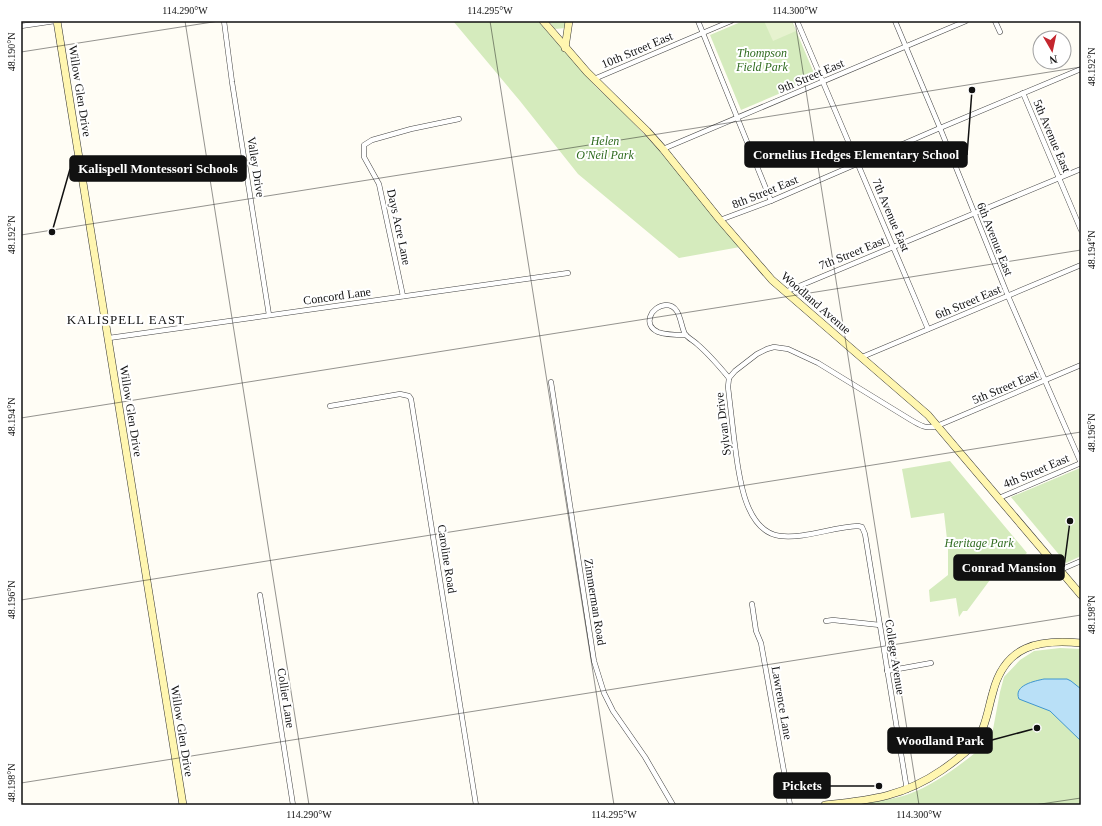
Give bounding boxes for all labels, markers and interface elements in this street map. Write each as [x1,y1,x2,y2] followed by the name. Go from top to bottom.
[162,5,208,16] text: 114.290°W
[467,5,513,16] text: 114.295°W
[772,5,818,16] text: 114.300°W
[599,28,675,71] street label: 10th Street East
[1032,30,1072,70] north arrow
[6,33,17,71] text: 48.190°N
[66,44,94,138] street label: Willow Glen Drive
[735,46,788,74] park label: Thompson Field Park
[1086,48,1097,86] text: 48.192°N
[1049,53,1058,66] text: N
[776,56,847,96] street label: 9th Street East
[1030,97,1074,175] street label: 5th Avenue East
[576,134,634,162] park label: Helen O'Neil Park
[244,136,268,198] street label: Valley Drive
[745,142,967,167] callout: Cornelius Hedges Elementary School
[753,147,959,162] text: Cornelius Hedges Elementary School
[70,156,246,181] callout: Kalispell Montessori Schools
[78,161,238,176] text: Kalispell Montessori Schools
[730,172,801,212] street label: 8th Street East
[869,176,913,254] street label: 7th Avenue East
[384,188,414,266] street label: Days Acre Lane
[974,200,1016,278] street label: 6th Avenue East
[6,216,17,254] text: 48.192°N
[1086,231,1097,269] text: 48.194°N
[817,233,888,273] street label: 7th Street East
[778,269,854,337] street label: Woodland Avenue
[933,282,1004,322] street label: 6th Street East
[302,284,372,308] street label: Concord Lane
[67,312,185,327] district label: KALISPELL EAST
[117,364,145,458] street label: Willow Glen Drive
[970,367,1041,407] street label: 5th Street East
[712,392,734,456] street label: Sylvan Drive
[6,398,17,436] text: 48.194°N
[1086,414,1097,452] text: 48.196°N
[1001,451,1072,491] street label: 4th Street East
[435,524,459,594] street label: Caroline Road
[944,536,1014,550] park label: Heritage Park
[954,555,1064,580] callout: Conrad Mansion
[581,558,609,646] street label: Zimmerman Road
[962,560,1057,575] text: Conrad Mansion
[6,581,17,619] text: 48.196°N
[1086,596,1097,634] text: 48.198°N
[882,618,908,696] street label: College Avenue
[769,665,795,741] street label: Lawrence Lane
[274,667,298,729] street label: Collier Lane
[168,684,196,778] street label: Willow Glen Drive
[888,728,992,753] callout: Woodland Park
[896,733,985,748] text: Woodland Park
[6,764,17,802] text: 48.198°N
[774,773,830,798] callout: Pickets
[782,778,822,793] text: Pickets
[286,809,332,820] text: 114.290°W
[591,809,637,820] text: 114.295°W
[896,809,942,820] text: 114.300°W

